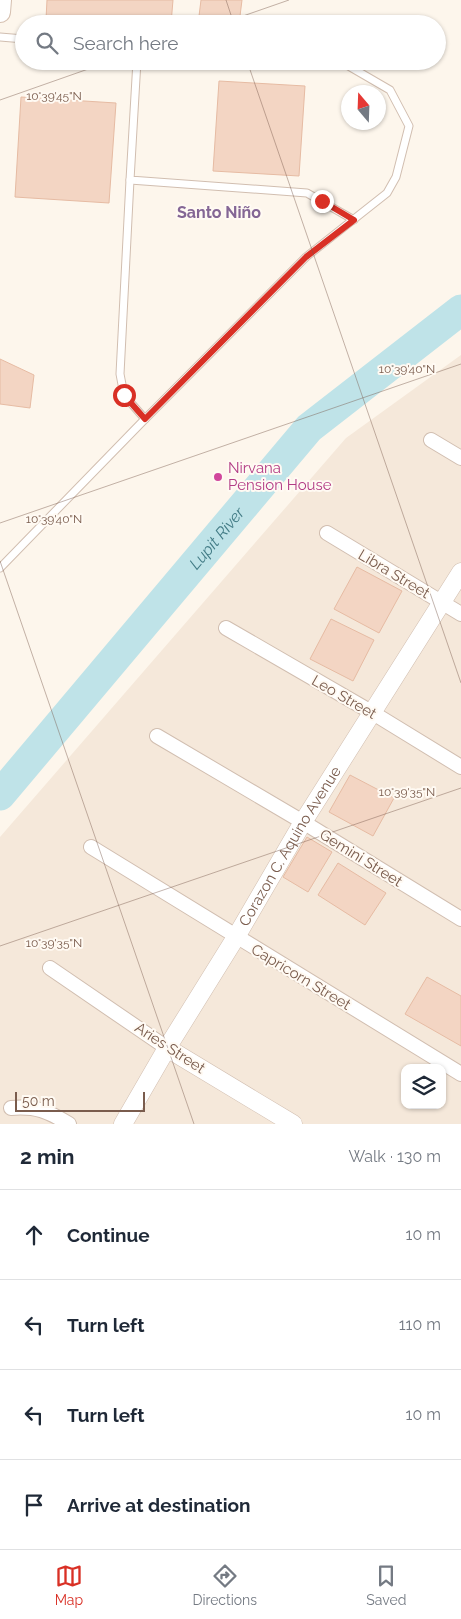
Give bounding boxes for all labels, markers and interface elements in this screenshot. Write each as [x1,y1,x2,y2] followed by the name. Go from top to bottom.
[15,15,446,70] search box
[33,29,61,57] icon: search
[73,32,179,54] text: Search here
[341,85,386,130] north arrow
[26,89,82,103] text: 10°39'45"N
[311,190,334,213] route end
[177,203,261,222] district label: Santo Niño
[379,362,435,376] text: 10°39'40"N
[113,384,136,407] route start
[228,459,332,494] place label: Nirvana Pension House
[212,471,224,483] marker: Nirvana Pension House
[185,503,248,573] water label: Lupit River
[26,512,82,526] text: 10°39'40"N
[355,546,433,602] street label: Libra Street
[308,671,380,723] street label: Leo Street
[235,763,345,929] street label: Corazon C. Aquino Avenue
[379,785,435,799] text: 10°39'35"N
[316,825,406,891] street label: Gemini Street
[26,936,82,950] text: 10°39'35"N
[248,940,354,1014] street label: Capricorn Street
[131,1019,209,1077] street label: Aries Street
[401,1064,446,1109] map controls
[401,1064,446,1109] button: layers
[15,1089,145,1112] scale bar
[22,1093,55,1109] text: 50 m
[20,1144,74,1169] text: 2 min
[348,1147,441,1166] text: Walk · 130 m
[20,1221,48,1249] icon: ahead
[67,1224,150,1246] text: Continue
[406,1225,441,1244] text: 10 m
[20,1311,48,1339] icon: left
[67,1314,144,1336] text: Turn left
[399,1315,441,1334] text: 110 m
[20,1401,48,1429] icon: left
[67,1404,144,1426] text: Turn left
[406,1405,441,1424] text: 10 m
[20,1491,48,1519] icon: arrive
[67,1494,251,1516] text: Arrive at destination
[55,1562,83,1608] tab: Map
[192,1562,257,1608] tab: Directions
[366,1562,406,1608] tab: Saved

